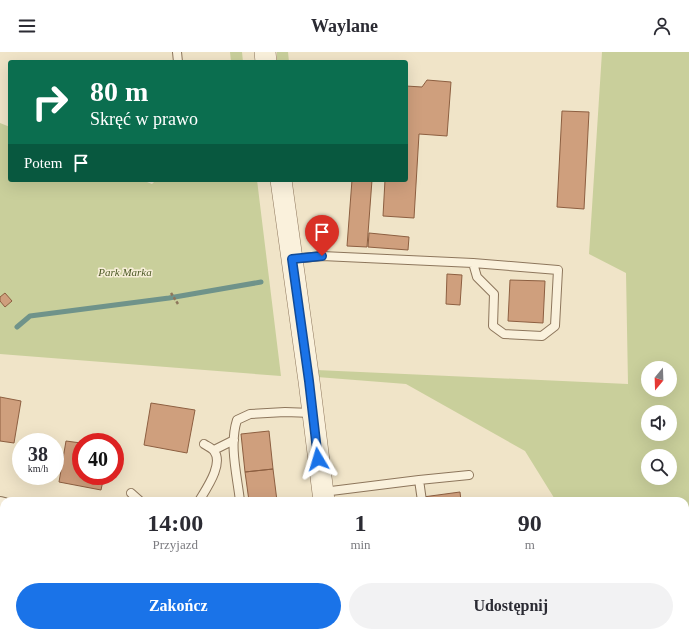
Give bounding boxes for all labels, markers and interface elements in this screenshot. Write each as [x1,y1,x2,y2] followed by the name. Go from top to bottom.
[16,15,38,37] icon: menu
[651,15,673,37] icon: person
[311,16,378,36] text: Waylane
[24,76,76,128] icon: right
[90,76,148,107] text: 80 m
[90,109,198,129] text: Skręć w prawo
[70,152,92,174] icon: arrive
[24,155,62,171] text: Potem
[305,215,339,256] pin
[311,221,333,243] icon: arrive
[97,266,152,278] park label: Park Marka
[641,361,677,397] north arrow
[641,361,677,485] map controls
[641,405,677,441] button: sound
[72,433,124,485] speed limit sign: 40
[297,438,339,480] position arrow
[28,443,48,465] text: 38
[641,449,677,485] button: search
[28,463,48,474] text: km/h
[147,510,203,536] text: 14:00
[354,510,366,536] text: 1
[518,510,542,536] text: 90
[152,537,198,552] text: Przyjazd
[350,537,371,552] text: min
[525,537,535,552] text: m
[16,583,341,629] button: Zakończ
[349,583,673,629] button: Udostępnij

